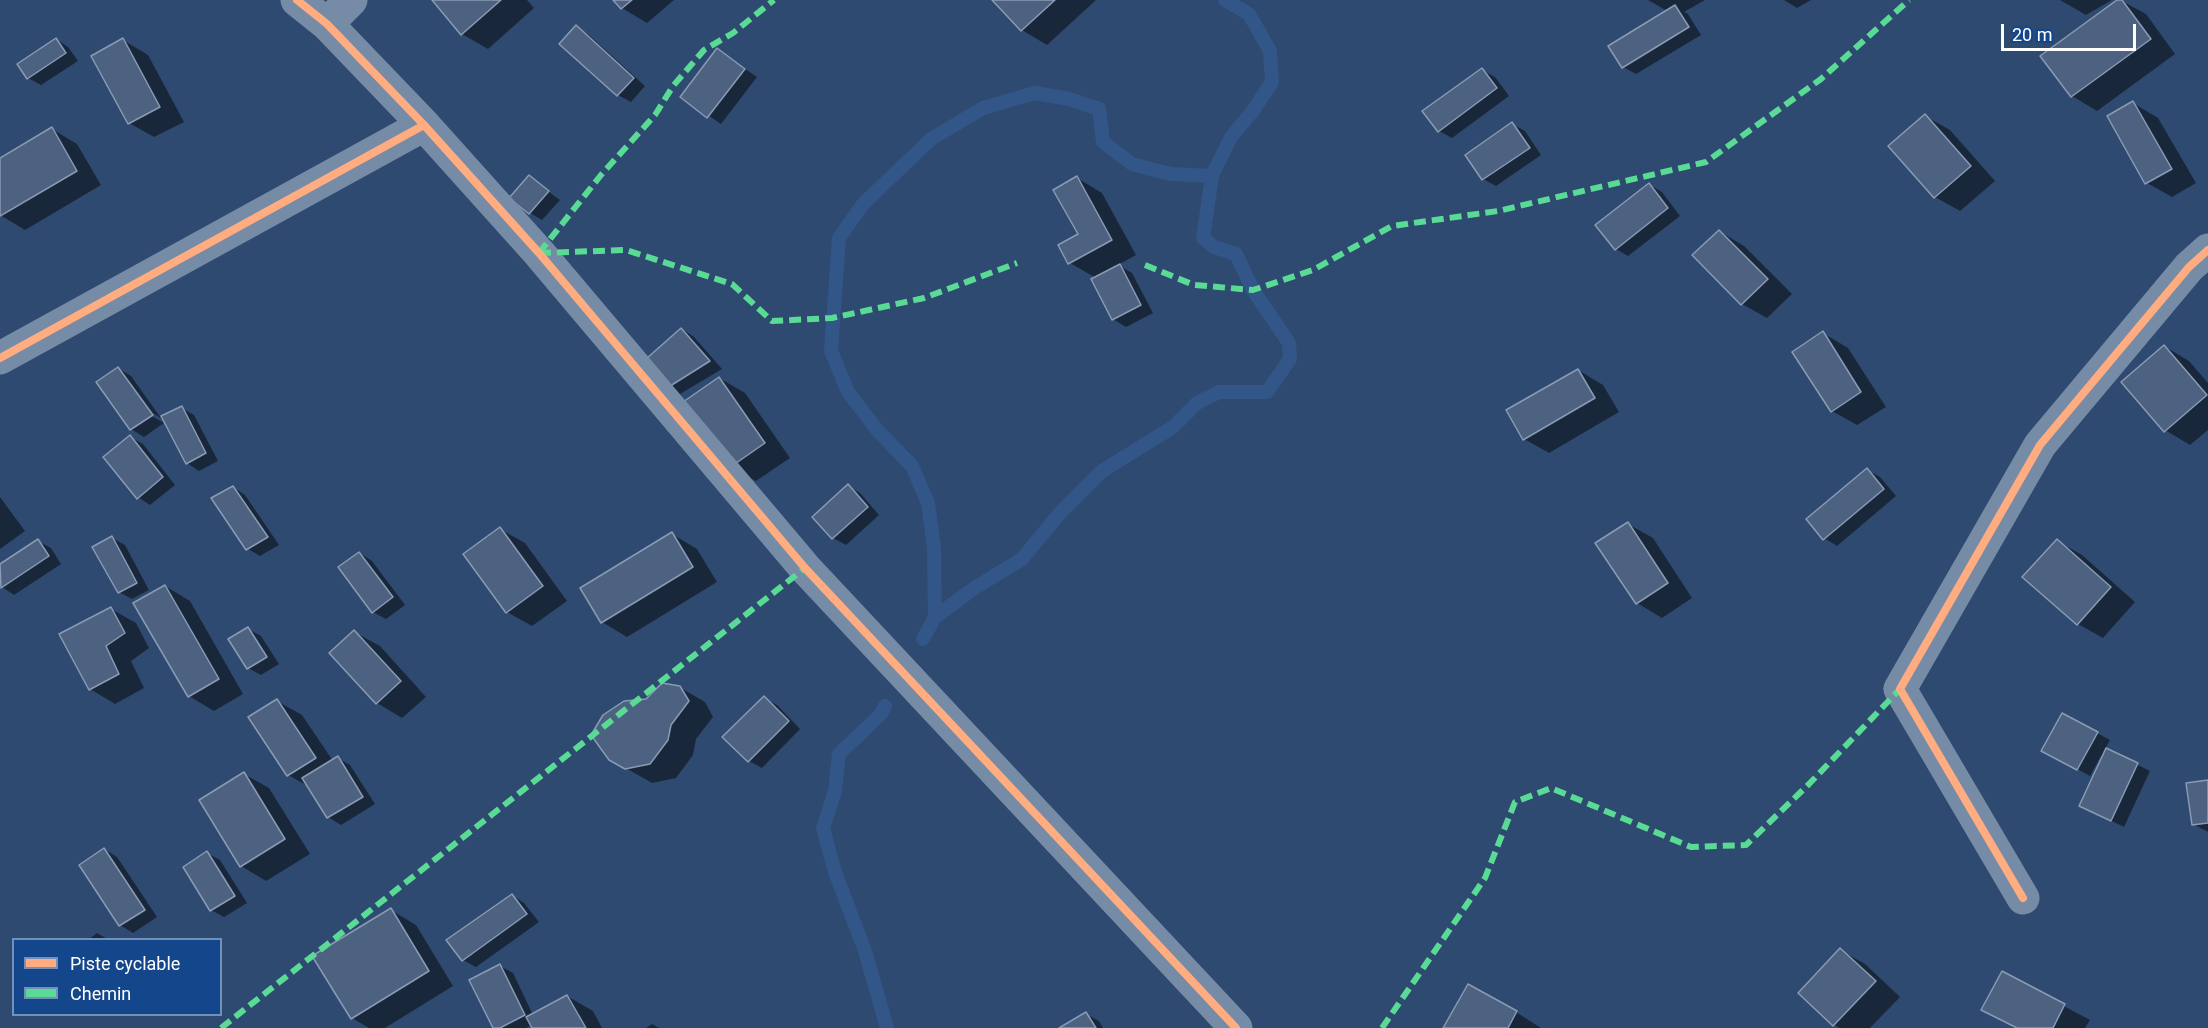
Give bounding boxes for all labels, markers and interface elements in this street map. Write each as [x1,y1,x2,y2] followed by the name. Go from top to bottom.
[2004,12,2139,50] scale bar
[2012,24,2052,45] text: 20 m
[12,938,222,1016] legend
[70,953,180,974] text: Piste cyclable
[70,983,131,1004] text: Chemin

